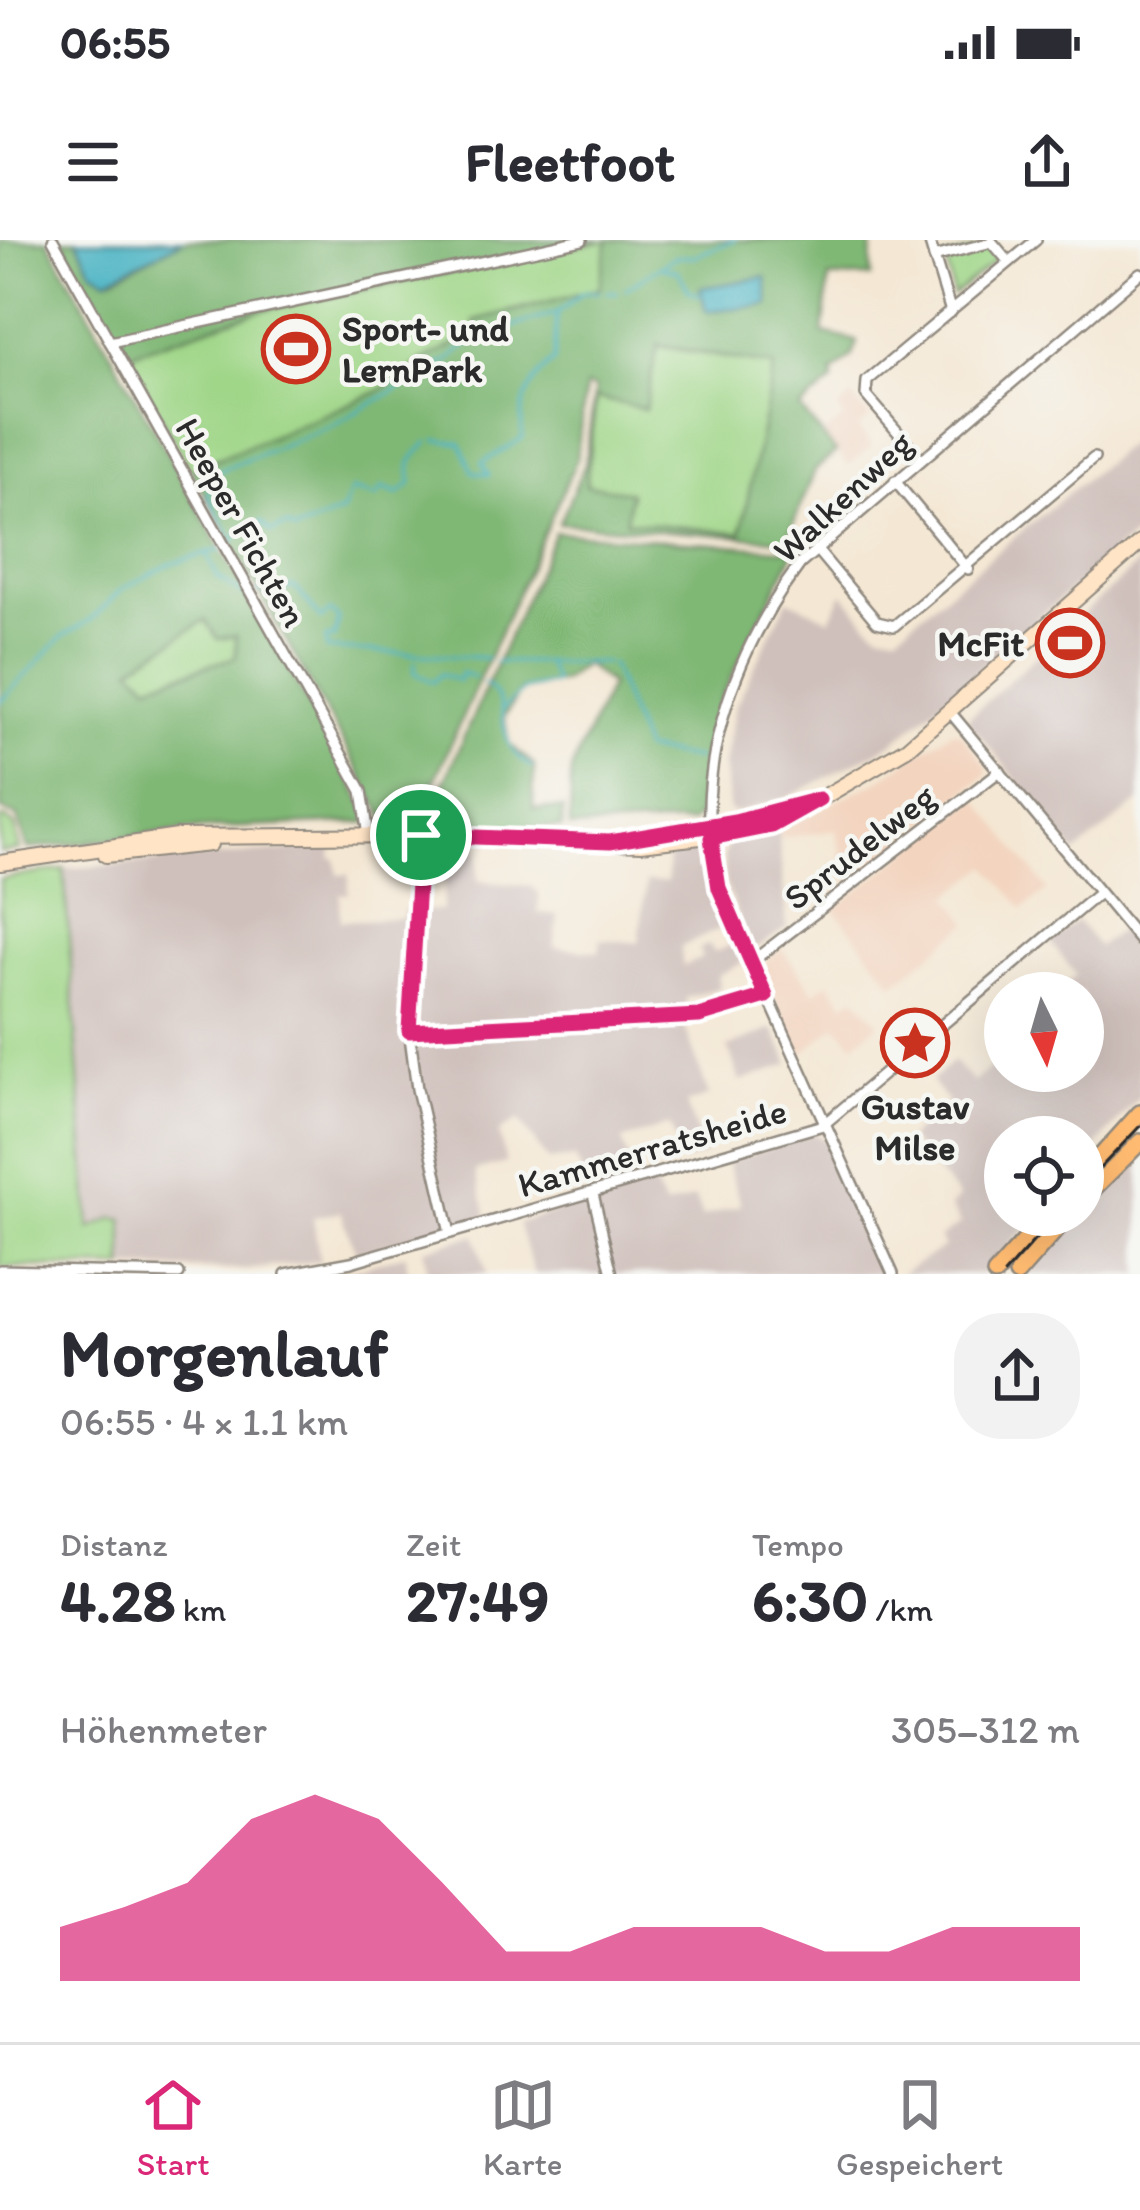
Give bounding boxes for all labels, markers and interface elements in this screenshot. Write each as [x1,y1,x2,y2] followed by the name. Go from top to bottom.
[60,15,170,69] text: 06:55
[60,129,126,195] icon: menu
[1014,129,1080,195] icon: share
[465,130,675,195] text: Fleetfoot
[342,307,509,391] place label: Sport- und LernPark
[261,314,331,384] sports icon: Sport- und LernPark
[166,410,317,634] street label: Heeper Fichten
[764,421,921,572] street label: Walkenweg
[1035,608,1105,678] sports icon: McFit
[937,622,1025,665] place label: McFit
[775,774,944,919] street label: Sprudelweg
[370,784,472,886] pin
[388,802,454,868] icon: arrive
[984,972,1104,1092] north arrow
[984,972,1104,1236] map controls
[880,1008,950,1078] place icon: Gustav Milse
[861,1085,970,1169] place label: Gustav Milse
[513,1089,791,1206] street label: Kammerratsheide
[984,1116,1104,1236] button: locate
[60,1313,388,1393] text: Morgenlauf
[954,1313,1080,1439] button: share
[60,1398,348,1445] text: 06:55 · 4 × 1.1 km
[60,1525,168,1564] text: Distanz
[406,1525,461,1564] text: Zeit
[752,1525,844,1564] text: Tempo
[60,1564,175,1636] text: 4.28
[406,1564,549,1636] text: 27:49
[752,1564,868,1636] text: 6:30
[175,1590,226,1629] text: km
[868,1590,933,1629] text: /km
[60,1706,267,1753] text: Höhenmeter
[891,1706,1080,1753] text: 305–312 m
[137,2072,210,2183] tab: Start
[483,2072,563,2183] tab: Karte
[836,2072,1003,2183] tab: Gespeichert

